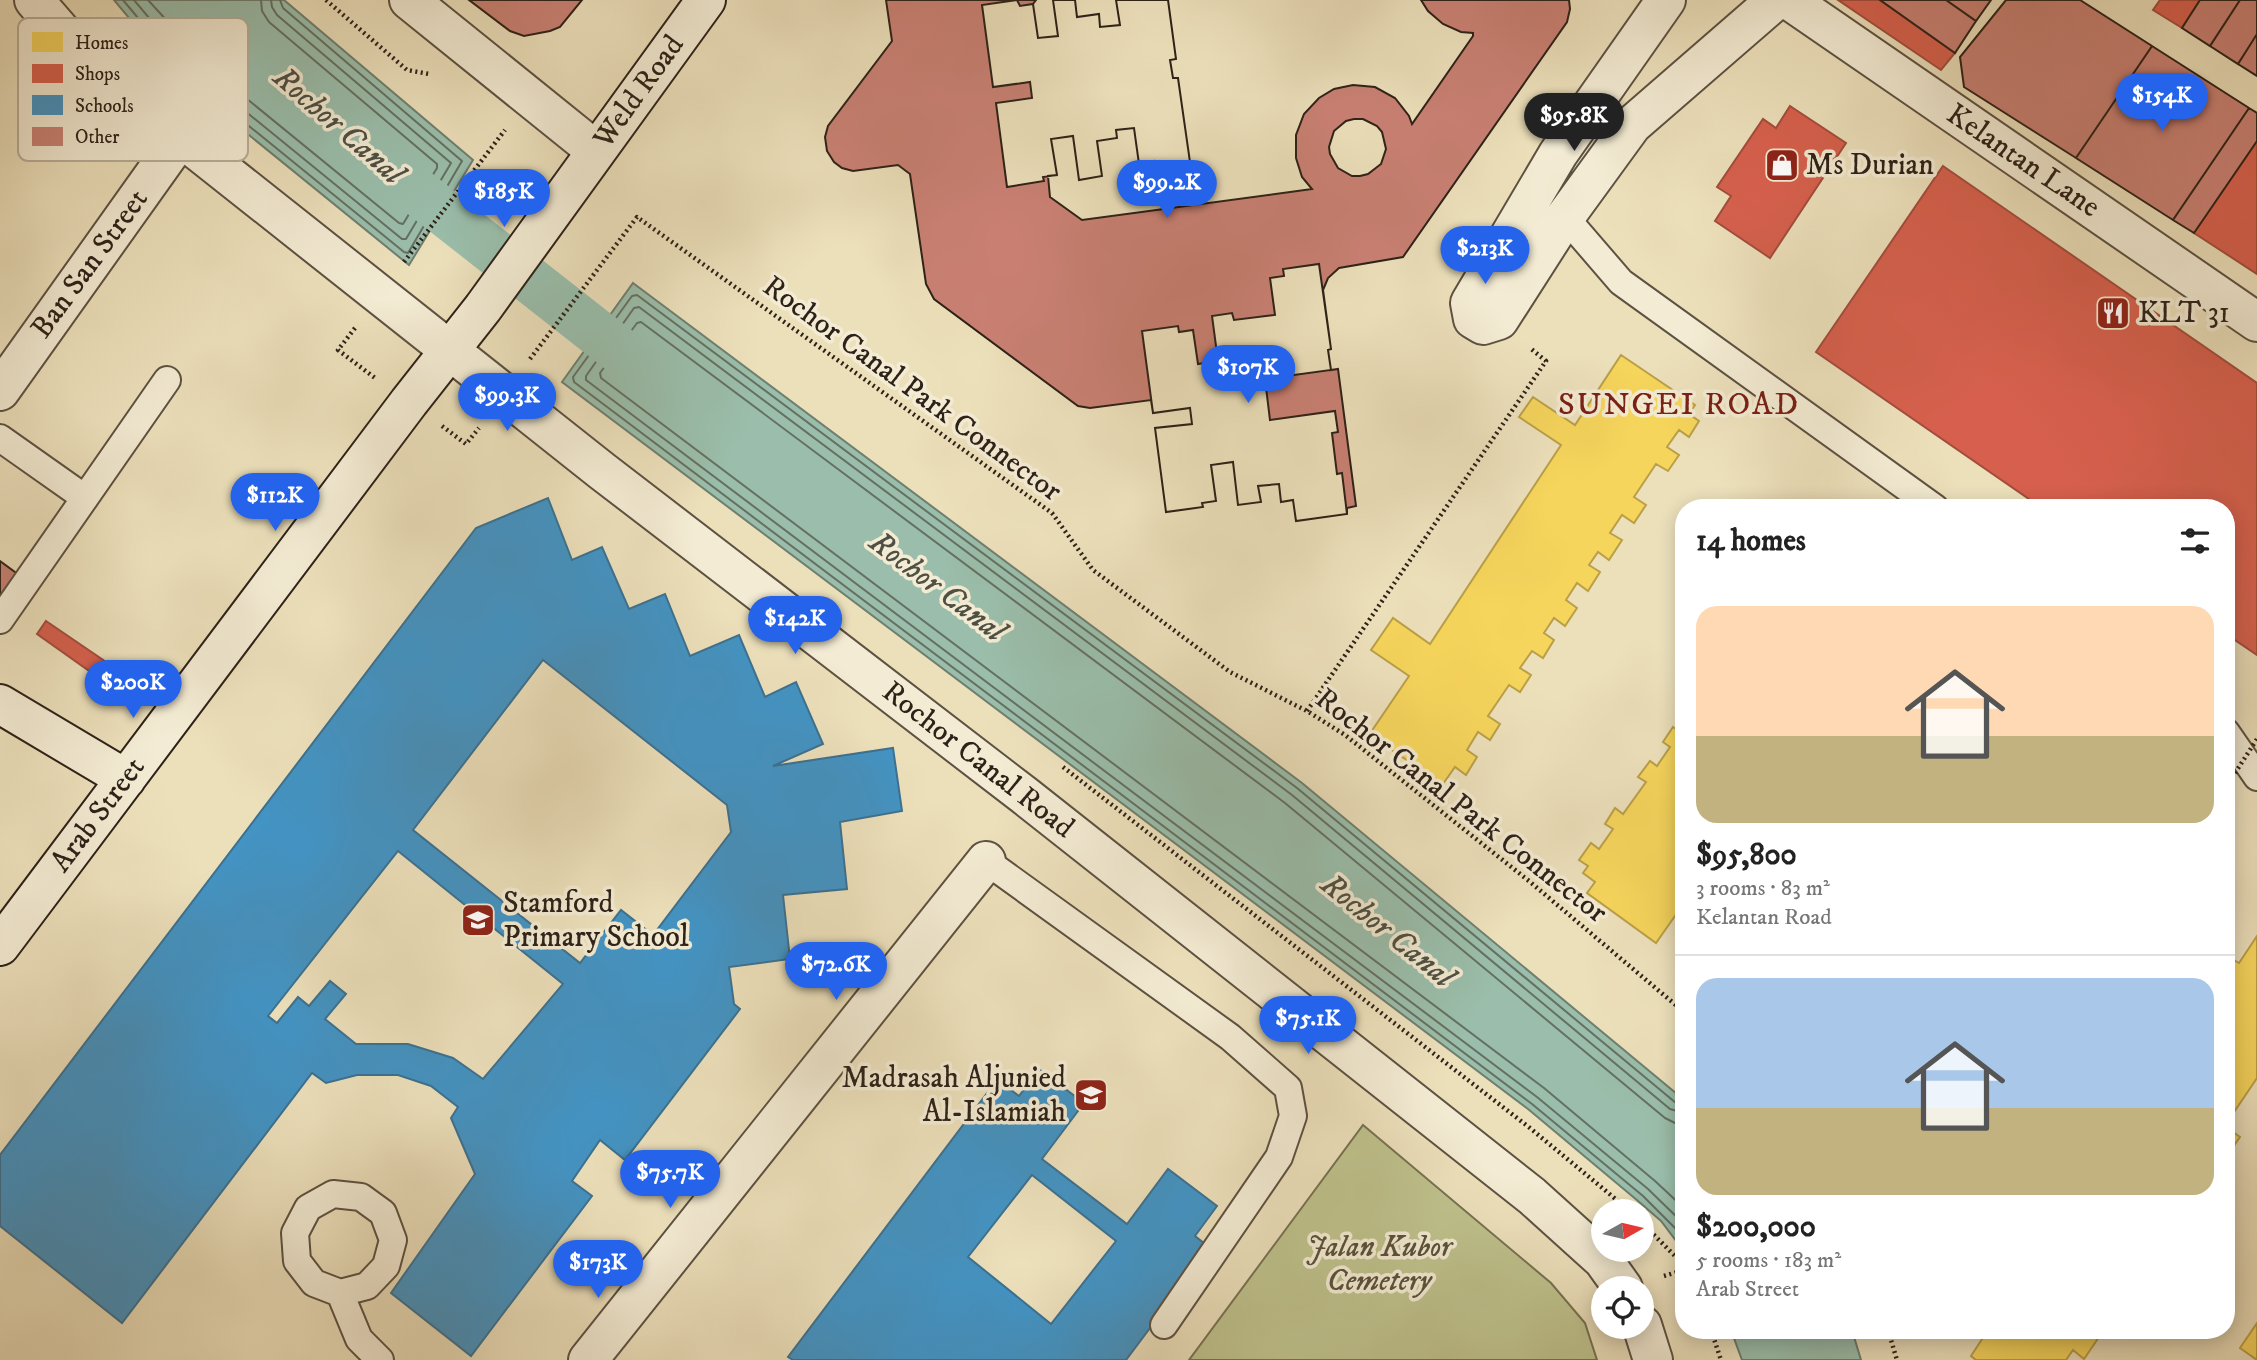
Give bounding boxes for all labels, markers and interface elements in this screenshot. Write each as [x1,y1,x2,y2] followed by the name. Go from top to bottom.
[18,18,248,161] legend
[585,28,692,157] street label: Weld Road
[75,32,128,55] text: Homes
[264,58,415,196] water label: Rochor Canal
[75,63,120,86] text: Shops
[2113,74,2211,133] pin: $154K
[2132,81,2192,110] text: $154K
[1517,94,1631,153] pin: $95.8K
[75,95,134,118] text: Schools
[1939,96,2107,226] street label: Kelantan Lane
[1540,101,1608,130] text: $95.8K
[75,126,119,149] text: Other
[1763,146,1801,184] shop icon: Ms Durian
[1806,147,1934,184] place label: Ms Durian
[1110,160,1224,220] pin: $99.2K
[1133,168,1201,197] text: $99.2K
[455,170,553,229] pin: $185K
[474,177,534,206] text: $185K
[23,182,157,346] street label: Ban San Street
[1436,226,1534,286] pin: $213K
[1456,234,1514,263] text: $213K
[755,268,1069,510] street label: Rochor Canal Park Connector
[2094,294,2132,332] restaurant icon: KLT 31
[2138,295,2230,332] place label: KLT 31
[1199,346,1297,405] pin: $107K
[1217,353,1279,382] text: $107K
[450,374,564,433] pin: $99.3K
[474,381,540,410] text: $99.3K
[1558,385,1800,425] district label: SUNGEI ROAD
[226,474,324,533] pin: $112K
[247,481,303,510] text: $112K
[860,522,1016,654] water label: Rochor Canal
[2176,522,2214,560] icon: filters
[1696,523,1806,560] text: 14 homes
[746,596,844,656] pin: $142K
[764,604,826,633] text: $142K
[1892,651,2018,777] icon: home
[84,660,182,720] pin: $200K
[101,668,165,697] text: $200K
[875,673,1081,847] street label: Rochor Canal Road
[1308,681,1614,931] street label: Rochor Canal Park Connector
[43,750,153,880] street label: Arab Street
[1696,837,1797,874] text: $95,800
[1312,866,1462,996] water label: Rochor Canal
[1696,874,1830,903] text: 3 rooms · 83 m²
[503,885,689,956] place label: Stamford Primary School
[459,901,497,939] school or university icon: Stamford Primary School
[1696,903,1832,932] text: Kelantan Road
[779,942,893,1002] pin: $72.6K
[801,950,871,979] text: $72.6K
[1251,996,1365,1056] pin: $75.1K
[1275,1004,1341,1033] text: $75.1K
[1892,1023,2018,1149] icon: home
[841,1060,1066,1131] place label: Madrasah Aljunied Al-Islamiah
[1072,1076,1110,1114] school or university icon: Madrasah Aljunied Al-Islamiah
[613,1150,727,1210] pin: $75.7K
[636,1158,704,1187] text: $75.7K
[1591,1199,1654,1262] north arrow
[1591,1199,1654,1339] map controls
[1696,1209,1816,1246] text: $200,000
[1306,1229,1454,1300] park label: Jalan Kubor Cemetery
[549,1240,647,1300] pin: $173K
[1696,1246,1841,1275] text: 5 rooms · 183 m²
[569,1248,627,1277] text: $173K
[1696,1275,1799,1304] text: Arab Street
[1591,1276,1654,1339] button: locate

